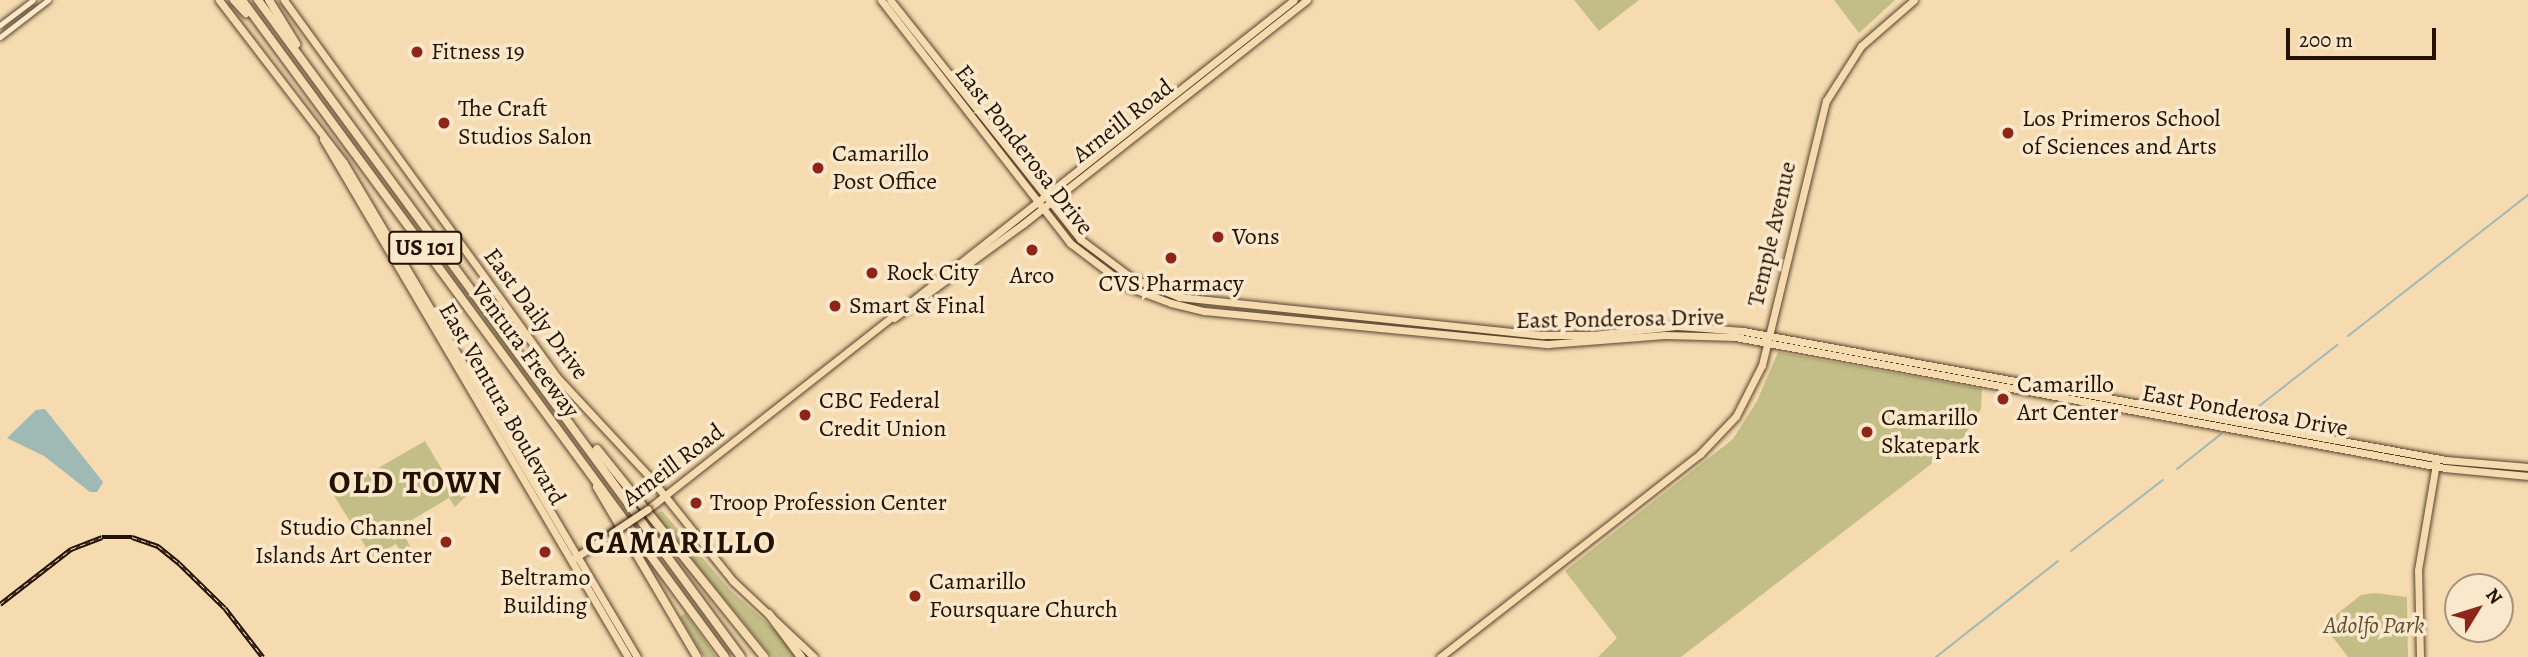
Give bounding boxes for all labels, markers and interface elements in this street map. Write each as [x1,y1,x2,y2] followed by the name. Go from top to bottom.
[2290,14,2440,58] scale bar
[2299,26,2353,54] text: 200 m
[431,38,525,66] place label: Fitness 19
[409,44,425,60] marker: Fitness 19
[948,59,1100,241] street label: East Ponderosa Drive
[1067,73,1179,169] street label: Arneill Road
[458,95,592,151] place label: The Craft Studios Salon
[2022,105,2220,161] place label: Los Primeros School of Sciences and Arts
[436,115,452,131] marker: The Craft Studios Salon
[2000,125,2016,141] marker: Los Primeros School of Sciences and Arts
[832,140,937,196] place label: Camarillo Post Office
[1741,159,1803,309] street label: Temple Avenue
[810,160,826,176] marker: Camarillo Post Office
[1232,223,1280,251] place label: Vons
[386,229,464,268] road number: US 101
[1210,229,1226,245] marker: Vons
[1024,242,1040,258] marker: Arco
[477,243,595,385] street label: East Daily Drive
[1163,250,1179,266] marker: CVS Pharmacy
[886,259,979,287] place label: Rock City
[1010,262,1054,290] place label: Arco
[864,265,880,281] marker: Rock City
[1098,270,1244,298] place label: CVS Pharmacy
[465,276,585,424] street label: Ventura Freeway
[849,292,985,320] place label: Smart & Final
[432,298,572,510] street label: East Ventura Boulevard
[827,298,843,314] marker: Smart & Final
[1516,303,1724,335] street label: East Ponderosa Drive
[2017,371,2119,427] place label: Camarillo Art Center
[2140,379,2350,443] street label: East Ponderosa Drive
[819,387,946,443] place label: CBC Federal Credit Union
[1995,391,2011,407] marker: Camarillo Art Center
[1881,404,1980,460] place label: Camarillo Skatepark
[797,407,813,423] marker: CBC Federal Credit Union
[616,417,730,513] street label: Arneill Road
[1859,424,1875,440] marker: Camarillo Skatepark
[330,463,502,501] district label: OLD TOWN
[710,489,947,517] place label: Troop Profession Center
[688,495,704,511] marker: Troop Profession Center
[255,514,432,570] place label: Studio Channel Islands Art Center
[586,523,776,561] district label: CAMARILLO
[438,534,454,550] marker: Studio Channel Islands Art Center
[537,544,553,560] marker: Beltramo Building
[500,564,590,620] place label: Beltramo Building
[929,568,1118,624] place label: Camarillo Foursquare Church
[2444,573,2514,643] north arrow
[2479,583,2508,610] text: N
[907,588,923,604] marker: Camarillo Foursquare Church
[2323,612,2425,640] park label: Adolfo Park

